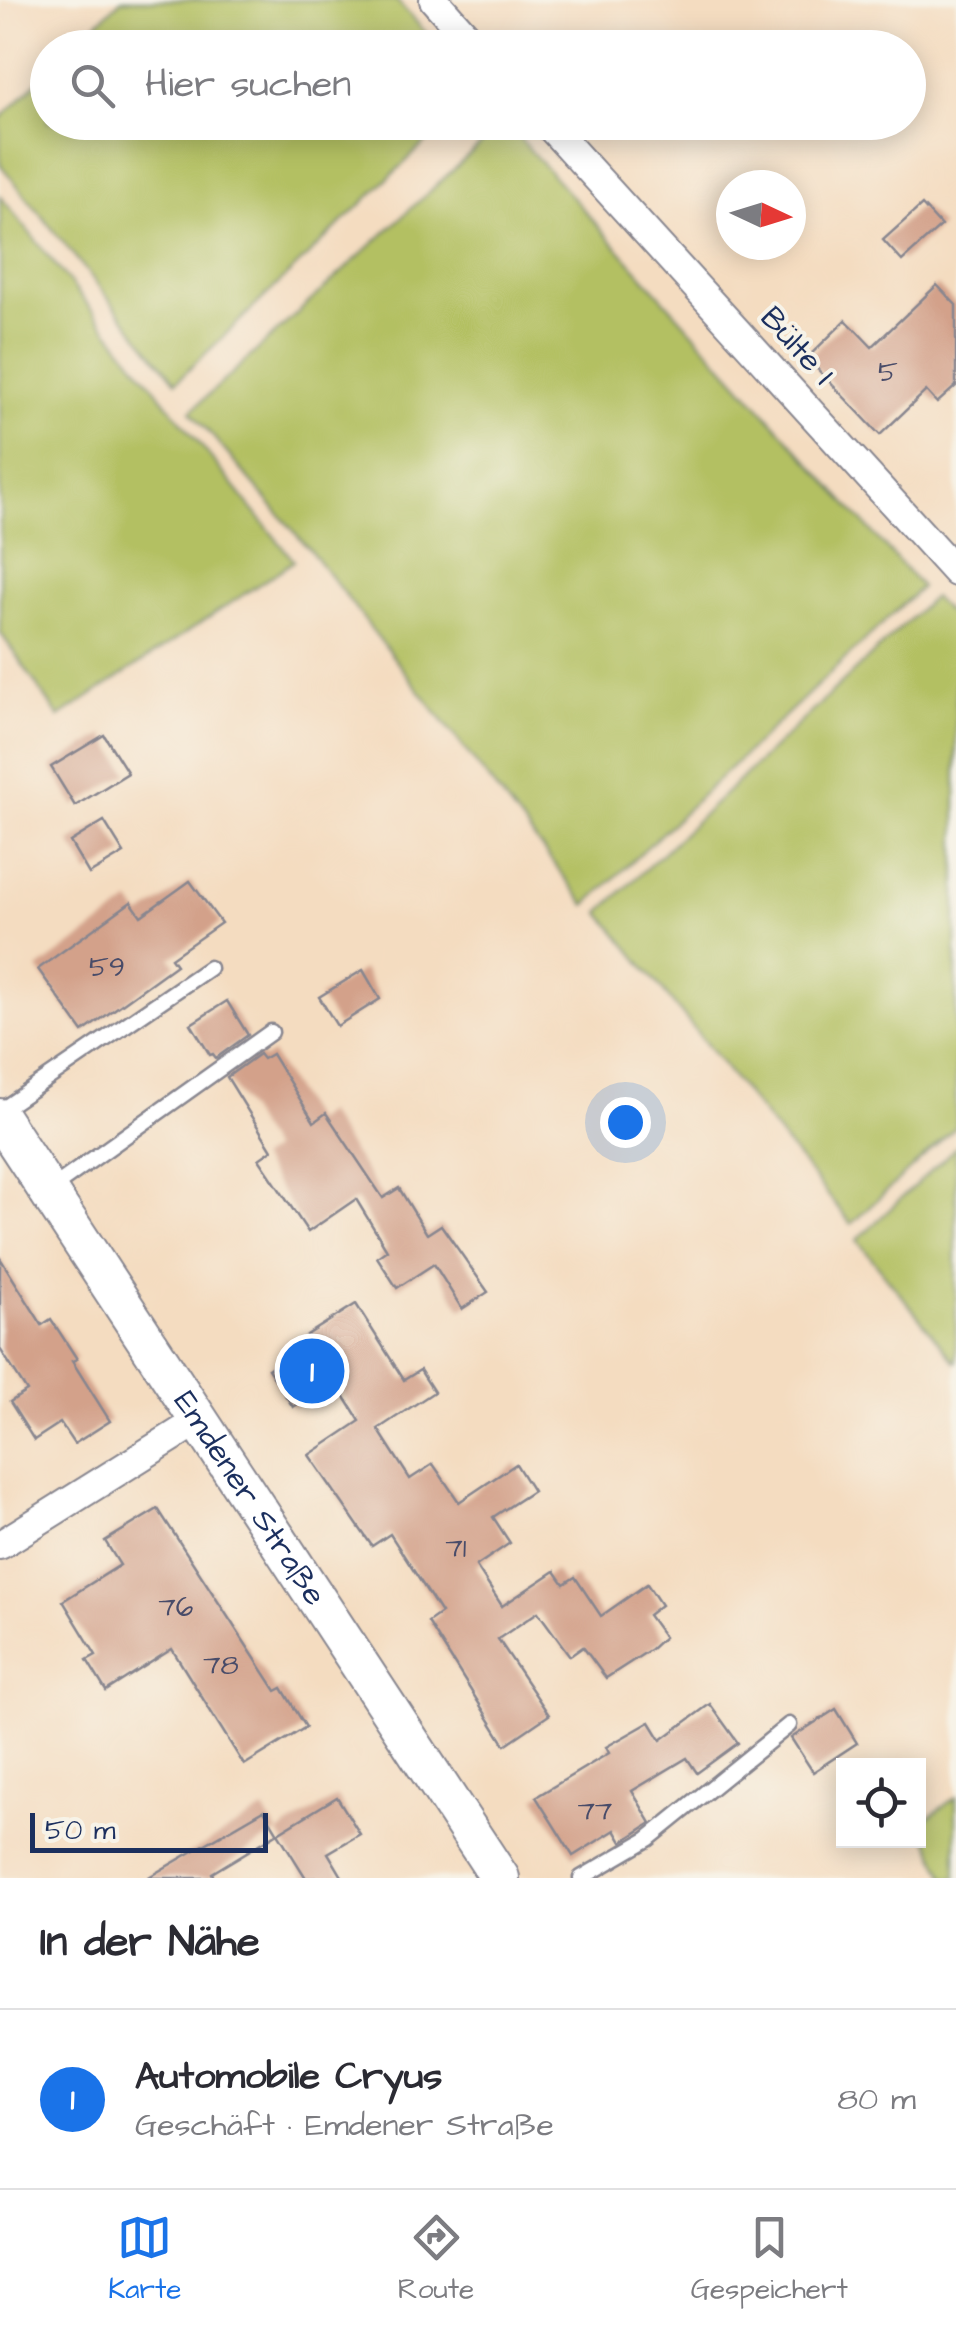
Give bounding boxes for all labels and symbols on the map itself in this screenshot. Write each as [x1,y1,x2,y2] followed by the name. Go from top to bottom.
[716,170,806,260] north arrow
[750,297,844,395] street label: Bülte I
[878,353,898,392] house number: 5
[89,948,125,987] house number: 59
[600,1097,651,1148] your location
[280,1334,344,1408] pin: 1
[163,1382,337,1614] street label: Emdener Straße
[446,1529,467,1568] house number: 71
[159,1588,193,1627] house number: 76
[203,1646,239,1685] house number: 78
[578,1792,612,1831] house number: 77
[30,1808,268,1852] scale bar

